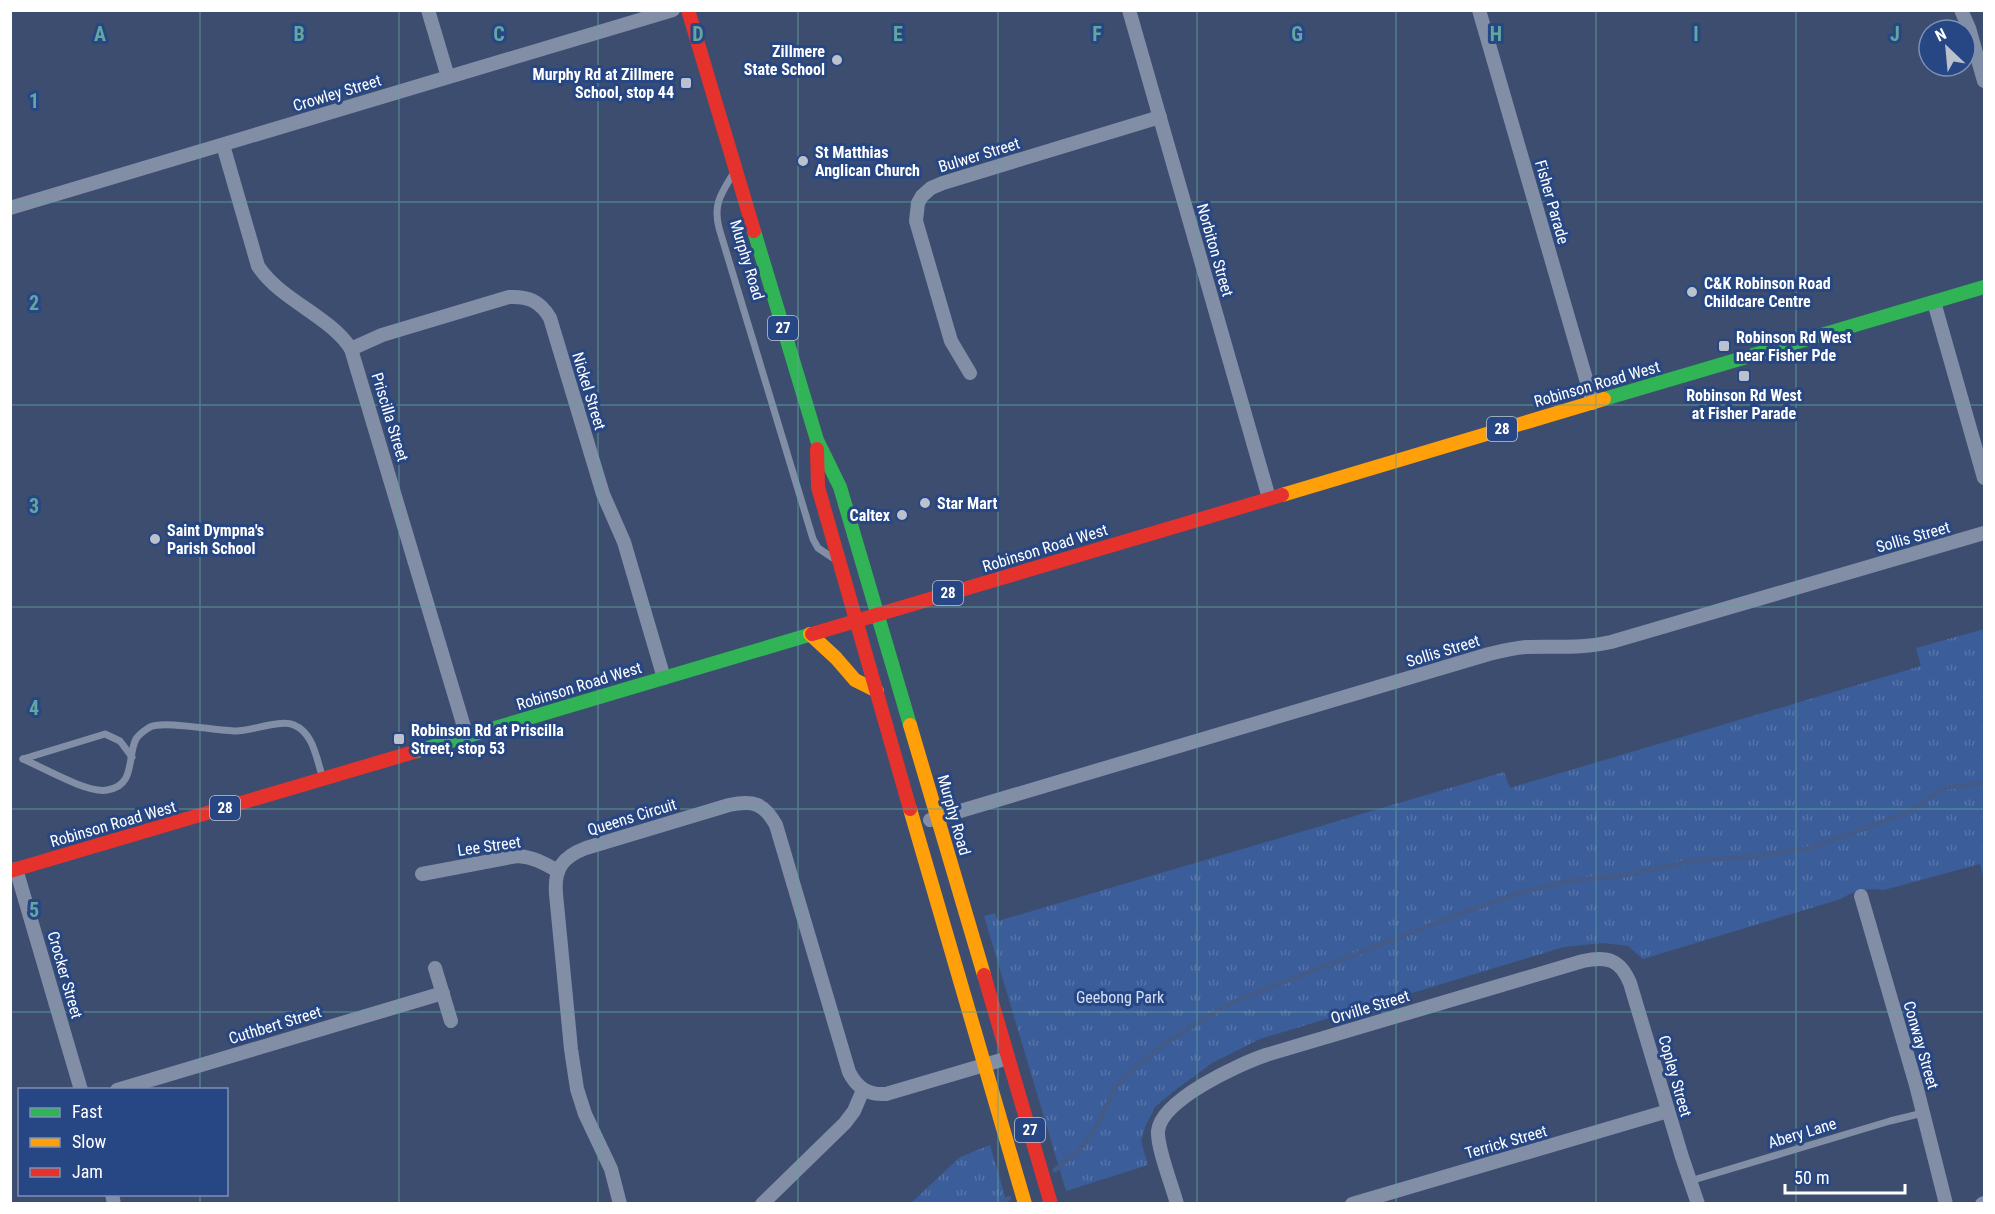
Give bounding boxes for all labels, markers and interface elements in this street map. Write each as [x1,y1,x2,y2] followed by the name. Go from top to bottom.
[1917,18,1977,78] north arrow
[94,22,106,46] text: A
[293,22,305,46] text: B
[493,22,505,46] text: C
[692,22,704,46] text: D
[893,22,903,46] text: E
[1092,22,1102,46] text: F
[1291,22,1303,46] text: G
[1490,22,1502,46] text: H
[1693,22,1699,46] text: I
[1890,22,1900,46] text: J
[1932,24,1949,46] text: N
[744,42,825,79] place label: Zillmere State School
[830,53,844,67] marker: Zillmere State School
[533,65,674,102] place label: Murphy Rd at Zillmere School, stop 44
[291,71,384,115] street label: Crowley Street
[679,76,693,90] marker: Murphy Rd at Zillmere School, stop 44
[29,89,39,113] text: 1
[936,134,1022,176] street label: Bulwer Street
[815,143,920,180] place label: St Matthias Anglican Church
[796,154,810,168] marker: St Matthias Anglican Church
[1531,158,1573,246] street label: Fisher Parade
[1193,201,1237,299] street label: Norbiton Street
[726,218,768,302] street label: Murphy Road
[1704,274,1831,311] place label: C&K Robinson Road Childcare Centre
[1685,285,1699,299] marker: C&K Robinson Road Childcare Centre
[29,291,39,315] text: 2
[768,316,798,340] road number: 27
[1736,328,1852,365] place label: Robinson Rd West near Fisher Pde
[1717,339,1731,353] marker: Robinson Rd West near Fisher Pde
[568,350,610,432] street label: Nickel Street
[1532,357,1662,411] street label: Robinson Road West
[1737,369,1751,383] marker: Robinson Rd West at Fisher Parade
[367,370,413,464] street label: Priscilla Street
[1686,386,1802,423] place label: Robinson Rd West at Fisher Parade
[1487,417,1517,441] road number: 28
[29,494,39,518] text: 3
[937,494,997,513] place label: Star Mart
[918,496,932,510] marker: Star Mart
[850,506,891,525] place label: Caltex
[895,508,909,522] marker: Caltex
[1874,517,1952,557] street label: Sollis Street
[980,520,1110,576] street label: Robinson Road West
[167,521,264,558] place label: Saint Dympna's Parish School
[148,532,162,546] marker: Saint Dympna's Parish School
[933,581,963,605] road number: 28
[1404,631,1482,671] street label: Sollis Street
[514,658,644,714] street label: Robinson Road West
[29,696,39,720] text: 4
[411,721,564,758] place label: Robinson Rd at Priscilla Street, stop 53
[392,732,406,746] marker: Robinson Rd at Priscilla Street, stop 53
[933,773,975,857] street label: Murphy Road
[585,794,679,840] street label: Queens Circuit
[210,796,240,820] road number: 28
[48,797,178,851] street label: Robinson Road West
[456,832,522,860] street label: Lee Street
[29,898,39,922] text: 5
[43,929,87,1021] street label: Crocker Street
[1328,986,1412,1028] street label: Orville Street
[1076,988,1165,1007] park label: Geebong Park
[1899,999,1943,1091] street label: Conway Street
[226,1002,324,1048] street label: Cuthbert Street
[1654,1033,1696,1119] street label: Copley Street
[18,1088,228,1196] legend
[72,1101,103,1122] text: Fast
[1766,1114,1838,1152] street label: Abery Lane
[1015,1118,1045,1142] road number: 27
[1463,1121,1549,1163] street label: Terrick Street
[72,1131,107,1152] text: Slow
[1785,1157,1905,1195] scale bar
[72,1161,103,1182] text: Jam
[1794,1167,1829,1188] text: 50 m

